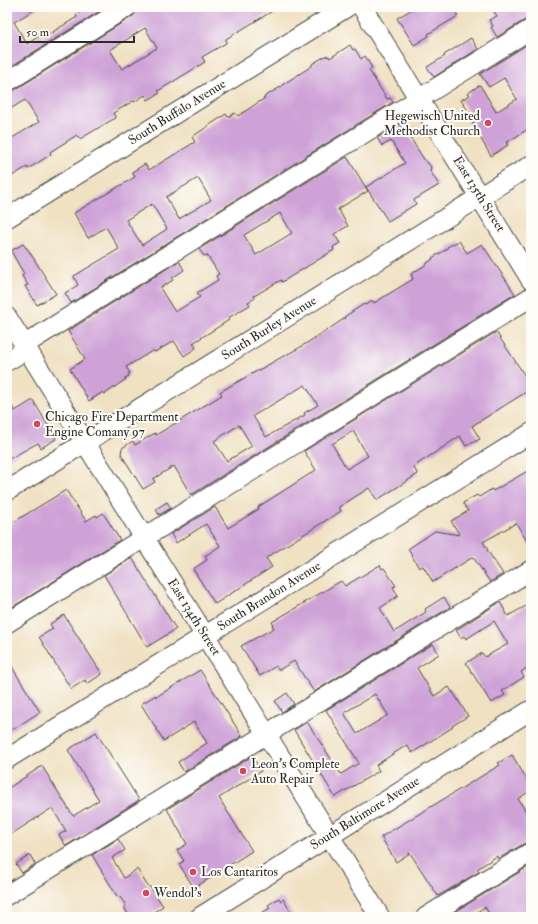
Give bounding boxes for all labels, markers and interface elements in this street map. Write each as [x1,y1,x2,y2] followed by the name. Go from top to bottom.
[20,18,134,44] scale bar
[26,25,50,40] text: 50 m
[125,75,229,148] street label: South Buffalo Avenue
[384,108,481,139] place label: Hegewisch United Methodist Church
[483,118,493,128] marker: Hegewisch United Methodist Church
[449,153,509,235] street label: East 135th Street
[219,292,320,364] street label: South Burley Avenue
[45,409,179,441] place label: Chicago Fire Department Engine Comany 97
[32,419,42,429] marker: Chicago Fire Department Engine Comany 97
[214,557,324,634] street label: South Brandon Avenue
[164,576,224,658] street label: East 134th Street
[250,756,340,788] place label: Leon's Complete Auto Repair
[238,766,248,776] marker: Leon's Complete Auto Repair
[307,773,423,853] street label: South Baltimore Avenue
[201,864,279,880] place label: Los Cantaritos
[188,867,198,877] marker: Los Cantaritos
[153,885,202,901] place label: Wendol's
[141,888,151,898] marker: Wendol's

